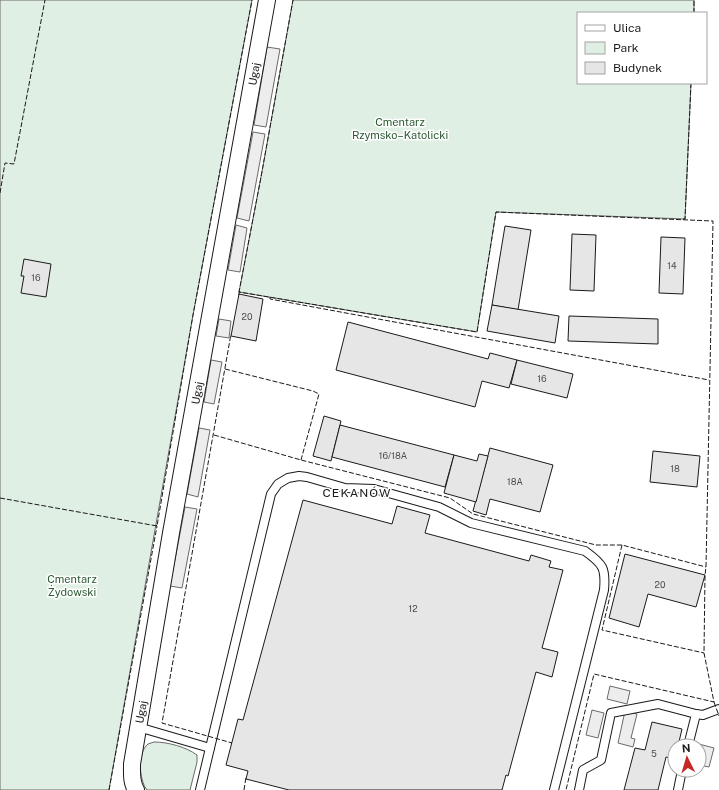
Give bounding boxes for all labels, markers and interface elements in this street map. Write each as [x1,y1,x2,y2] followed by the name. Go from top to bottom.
[577,12,707,84] legend
[613,21,641,35] text: Ulica
[613,41,639,55] text: Park
[246,61,262,86] street label: Ugaj
[613,61,662,75] text: Budynek
[352,116,448,141] park label: Cmentarz Rzymsko–Katolicki
[667,260,677,271] house number: 14
[31,272,41,283] house number: 16
[242,311,253,322] house number: 20
[537,373,547,384] house number: 16
[189,380,205,405] street label: Ugaj
[379,450,408,461] house number: 16/18A
[670,463,680,474] house number: 18
[507,476,524,487] house number: 18A
[323,486,391,500] district label: CEKANÓW
[47,573,97,598] park label: Cmentarz Żydowski
[655,579,666,590] house number: 20
[408,603,418,614] house number: 12
[133,699,149,724] street label: Ugaj
[667,738,707,778] north arrow
[681,742,691,754] text: N
[651,748,657,759] house number: 5

